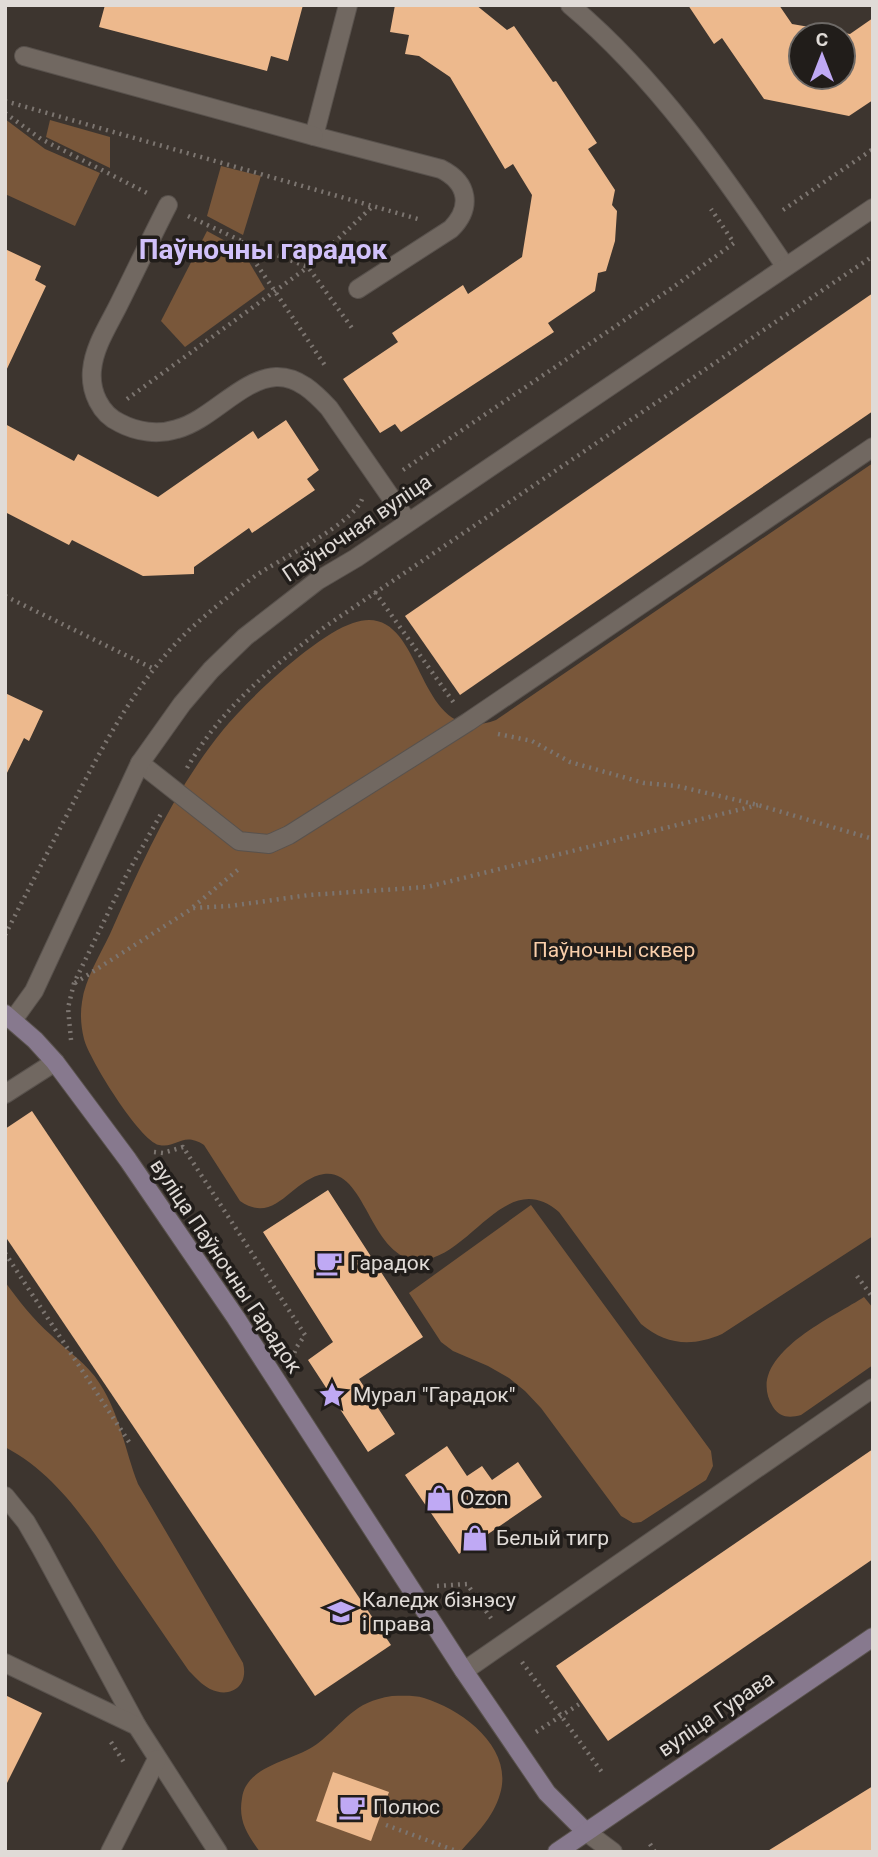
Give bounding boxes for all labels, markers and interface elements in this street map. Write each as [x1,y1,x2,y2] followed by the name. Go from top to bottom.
[787,21,857,91] north arrow
[816,28,828,51] text: С
[139,233,388,266] district label: Паўночны гарадок
[278,469,436,587] street label: Паўночная вуліца
[533,938,695,962] park label: Паўночны сквер
[145,1154,307,1378] street label: вуліца Паўночны Гарадок
[314,1248,344,1278] cafe icon: Гарадок
[350,1251,431,1275] place label: Гарадок
[317,1380,347,1410] place icon: Мурал "Гарадок"
[353,1383,515,1407] place label: Мурал "Гарадок"
[424,1483,454,1513] shop icon: Ozon
[460,1486,508,1510] place label: Ozon
[460,1523,490,1553] shop icon: Белый тигр
[496,1526,609,1550] place label: Белый тигр
[362,1588,516,1636] place label: Каледж бізнэсу і права
[326,1597,356,1627] school or university icon: Каледж бізнэсу і права
[654,1666,778,1762] street label: вуліца Гурава
[337,1792,367,1822] cafe icon: Полюс
[373,1795,440,1819] place label: Полюс

